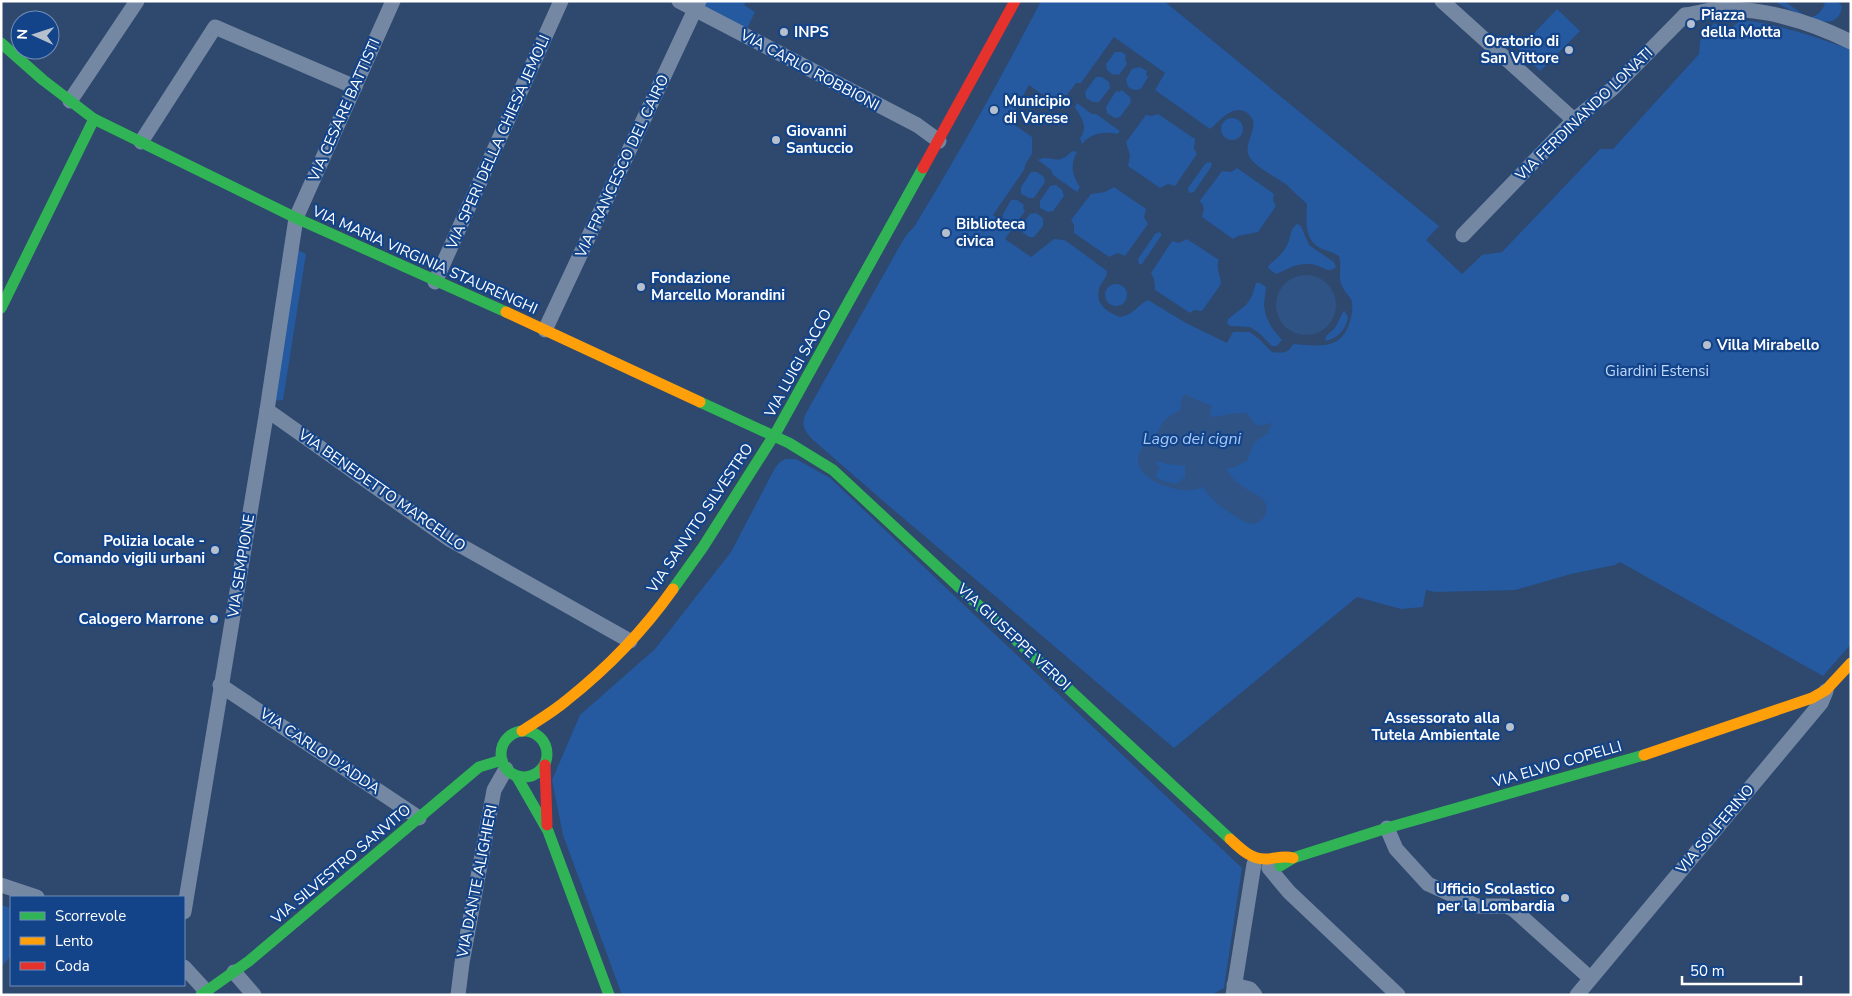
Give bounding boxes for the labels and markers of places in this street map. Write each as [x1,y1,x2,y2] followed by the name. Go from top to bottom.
[1701,5,1781,42] place label: Piazza della Motta
[1685,18,1697,30] marker: Piazza della Motta
[794,22,829,42] place label: INPS
[778,26,790,38] marker: INPS
[1480,31,1559,68] place label: Oratorio di San Vittore
[1563,44,1575,56] marker: Oratorio di San Vittore
[1004,91,1071,128] place label: Municipio di Varese
[988,104,1000,116] marker: Municipio di Varese
[786,121,854,158] place label: Giovanni Santuccio
[770,134,782,146] marker: Giovanni Santuccio
[956,214,1025,251] place label: Biblioteca civica
[940,227,952,239] marker: Biblioteca civica
[651,268,785,305] place label: Fondazione Marcello Morandini
[635,281,647,293] marker: Fondazione Marcello Morandini
[1716,335,1820,355] place label: Villa Mirabello
[1701,339,1713,351] marker: Villa Mirabello
[53,531,205,568] place label: Polizia locale - Comando vigili urbani
[209,544,221,556] marker: Polizia locale - Comando vigili urbani
[78,609,204,629] place label: Calogero Marrone
[208,613,220,625] marker: Calogero Marrone
[1371,708,1500,745] place label: Assessorato alla Tutela Ambientale
[1504,721,1516,733] marker: Assessorato alla Tutela Ambientale
[1436,879,1555,916] place label: Ufficio Scolastico per la Lombardia
[1559,892,1571,904] marker: Ufficio Scolastico per la Lombardia

